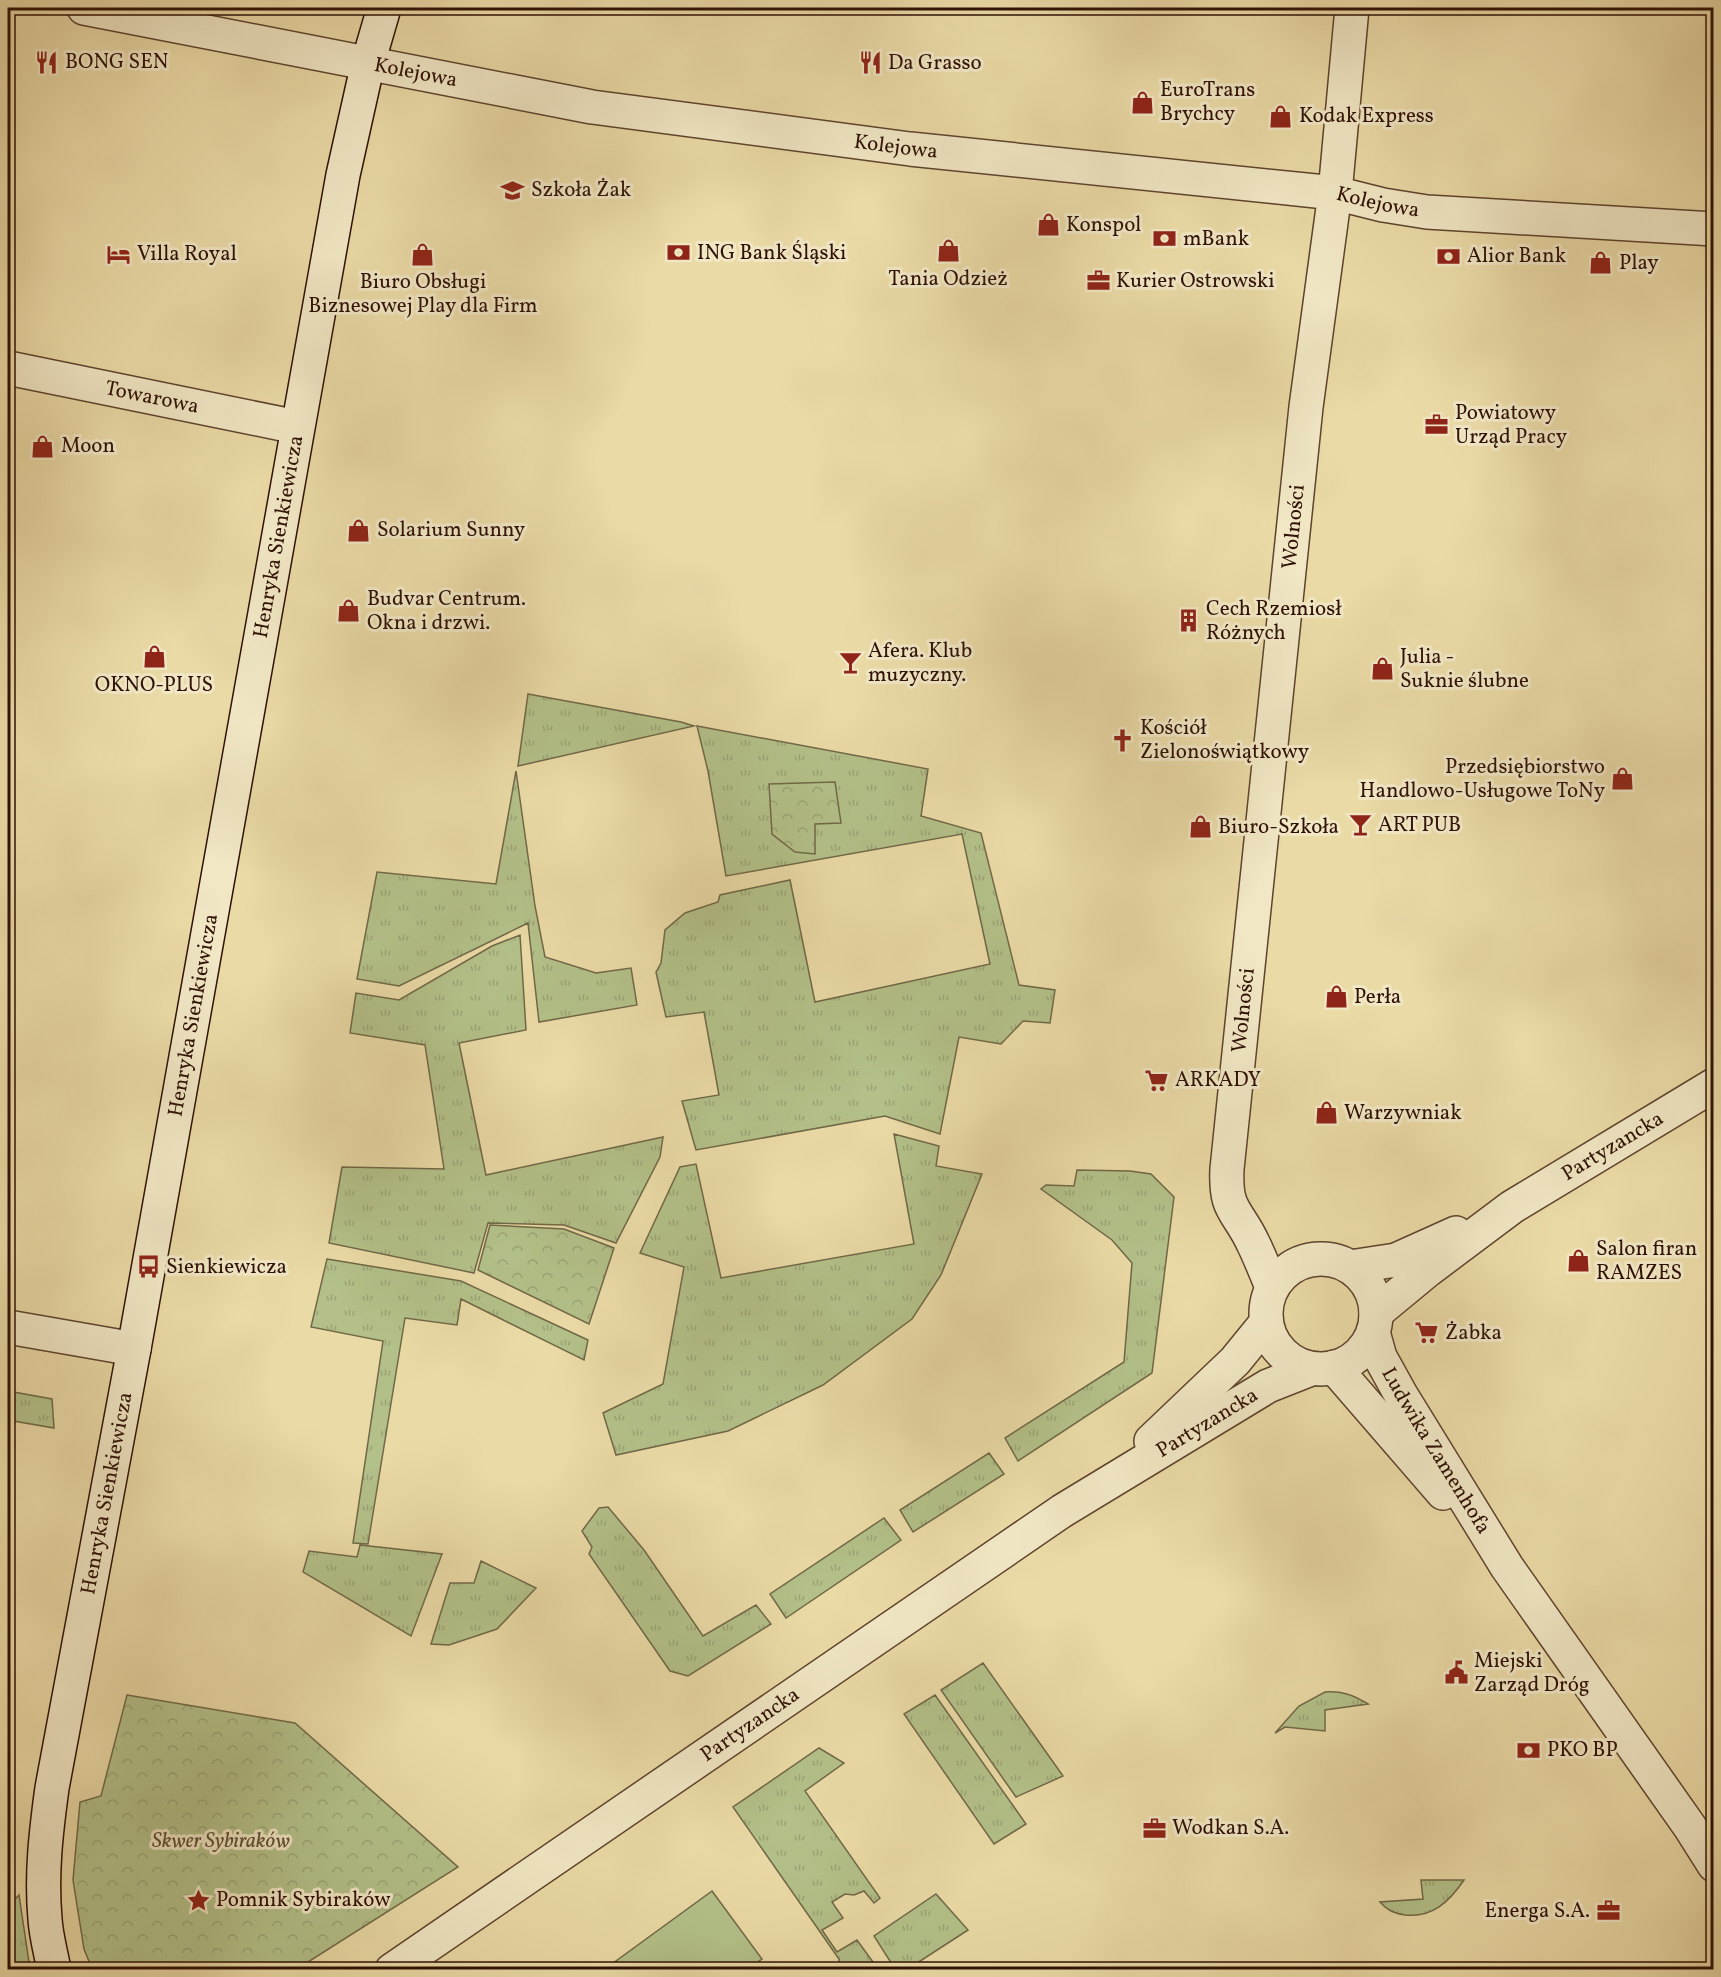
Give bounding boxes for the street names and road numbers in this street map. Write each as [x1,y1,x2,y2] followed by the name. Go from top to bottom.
[372,50,460,95] street label: Kolejowa
[852,127,939,166] street label: Kolejowa
[1333,179,1421,225] street label: Kolejowa
[103,374,201,421] street label: Towarowa
[246,433,311,640] street label: Henryka Sienkiewicza
[1275,483,1312,571] street label: Wolności
[161,911,226,1119] street label: Henryka Sienkiewicza
[1225,966,1262,1054] street label: Wolności
[1556,1104,1669,1188] street label: Partyzancka
[1374,1362,1498,1540] street label: Ludwika Zamenhofa
[1151,1381,1264,1465] street label: Partyzancka
[74,1390,140,1597] street label: Henryka Sienkiewicza
[695,1680,805,1769] street label: Partyzancka

